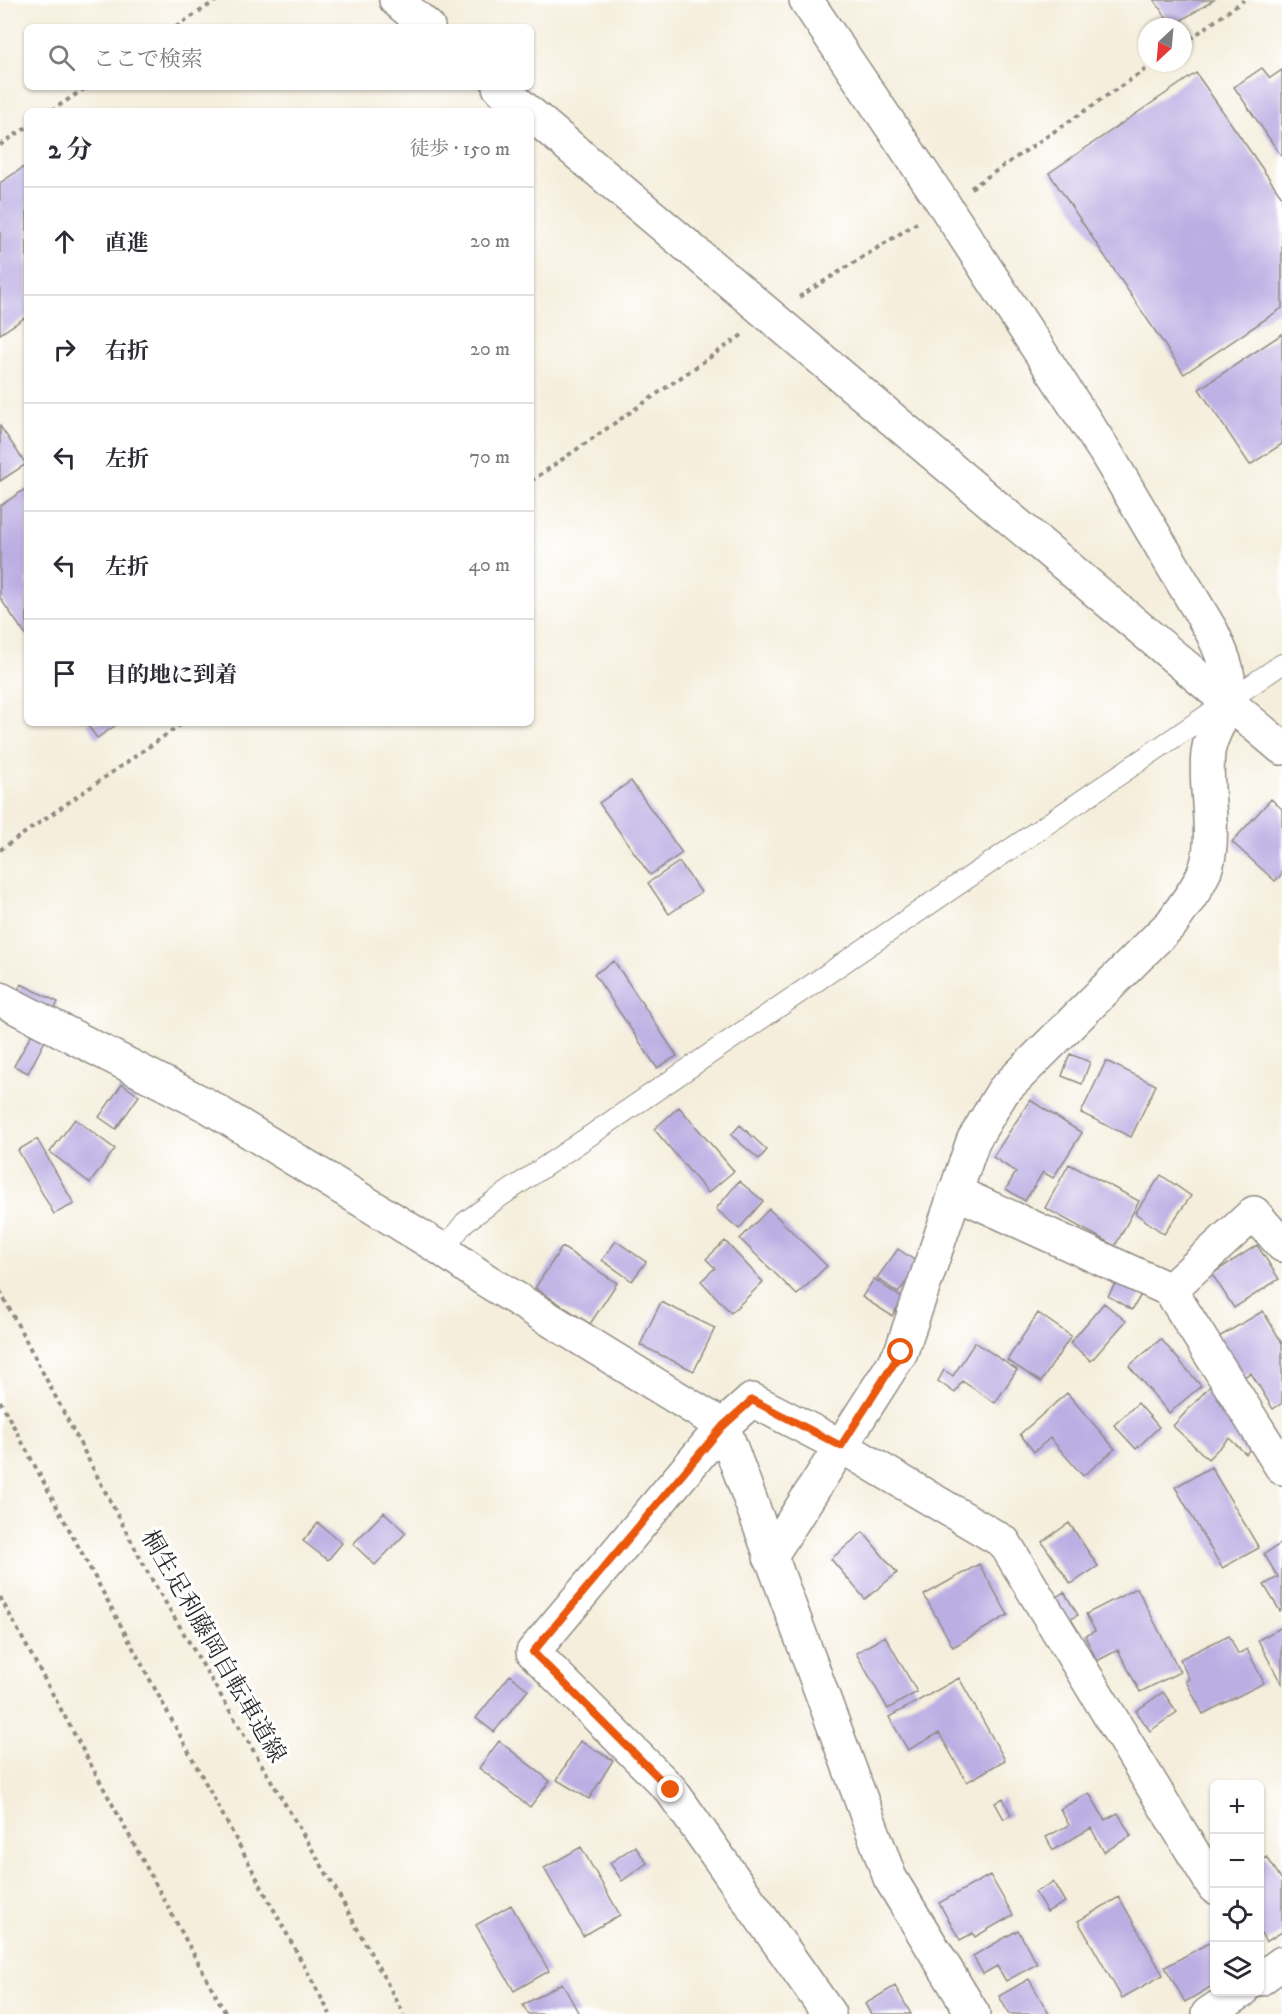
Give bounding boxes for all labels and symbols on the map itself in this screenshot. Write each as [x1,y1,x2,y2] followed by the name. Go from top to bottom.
[1138,18,1192,72] north arrow
[887,1338,913,1364] route start
[134,1525,292,1768] street label: 桐生足利藤岡自転車道線
[657,1776,683,1802] route end

